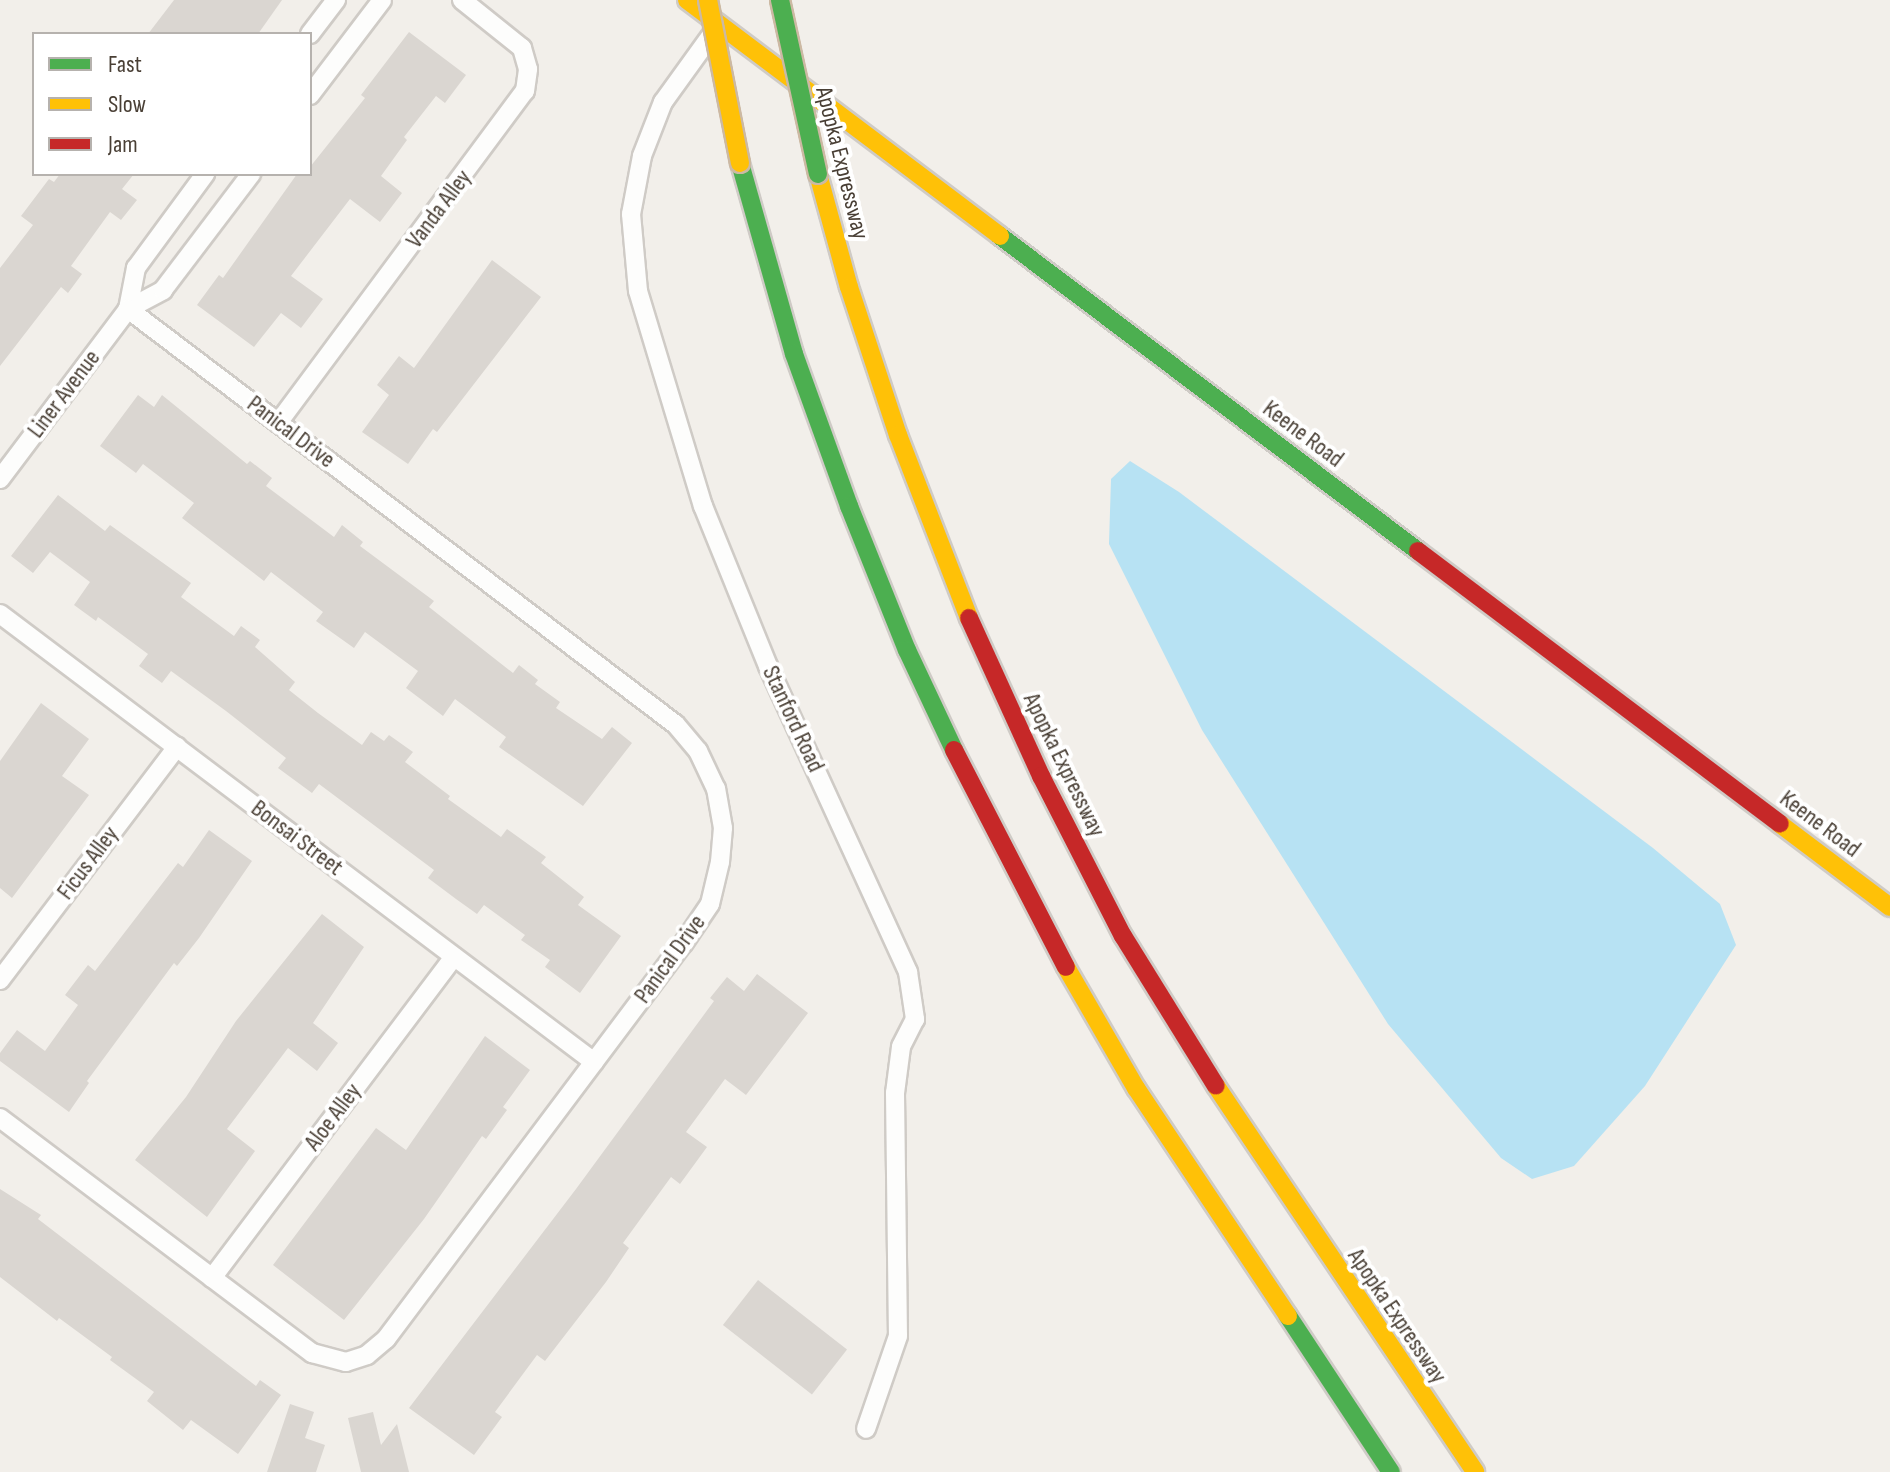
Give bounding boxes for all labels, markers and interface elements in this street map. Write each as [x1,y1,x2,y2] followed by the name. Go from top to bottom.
[32,32,312,176] legend
[108,50,142,79] text: Fast
[809,84,875,242] street label: Apopka Expressway
[108,90,146,119] text: Slow
[108,130,138,159] text: Jam
[400,164,478,254] street label: Vanda Alley
[22,344,106,444] street label: Liner Avenue
[241,390,341,474] street label: Panical Drive
[1257,394,1349,474] street label: Keene Road
[756,661,830,777] street label: Stanford Road
[1017,688,1111,842] street label: Apopka Expressway
[1774,784,1866,864] street label: Keene Road
[245,794,349,882] street label: Bonsai Street
[51,821,125,905] street label: Ficus Alley
[628,909,712,1009] street label: Panical Drive
[298,1078,368,1156] street label: Aloe Alley
[1341,1243,1453,1389] street label: Apopka Expressway

